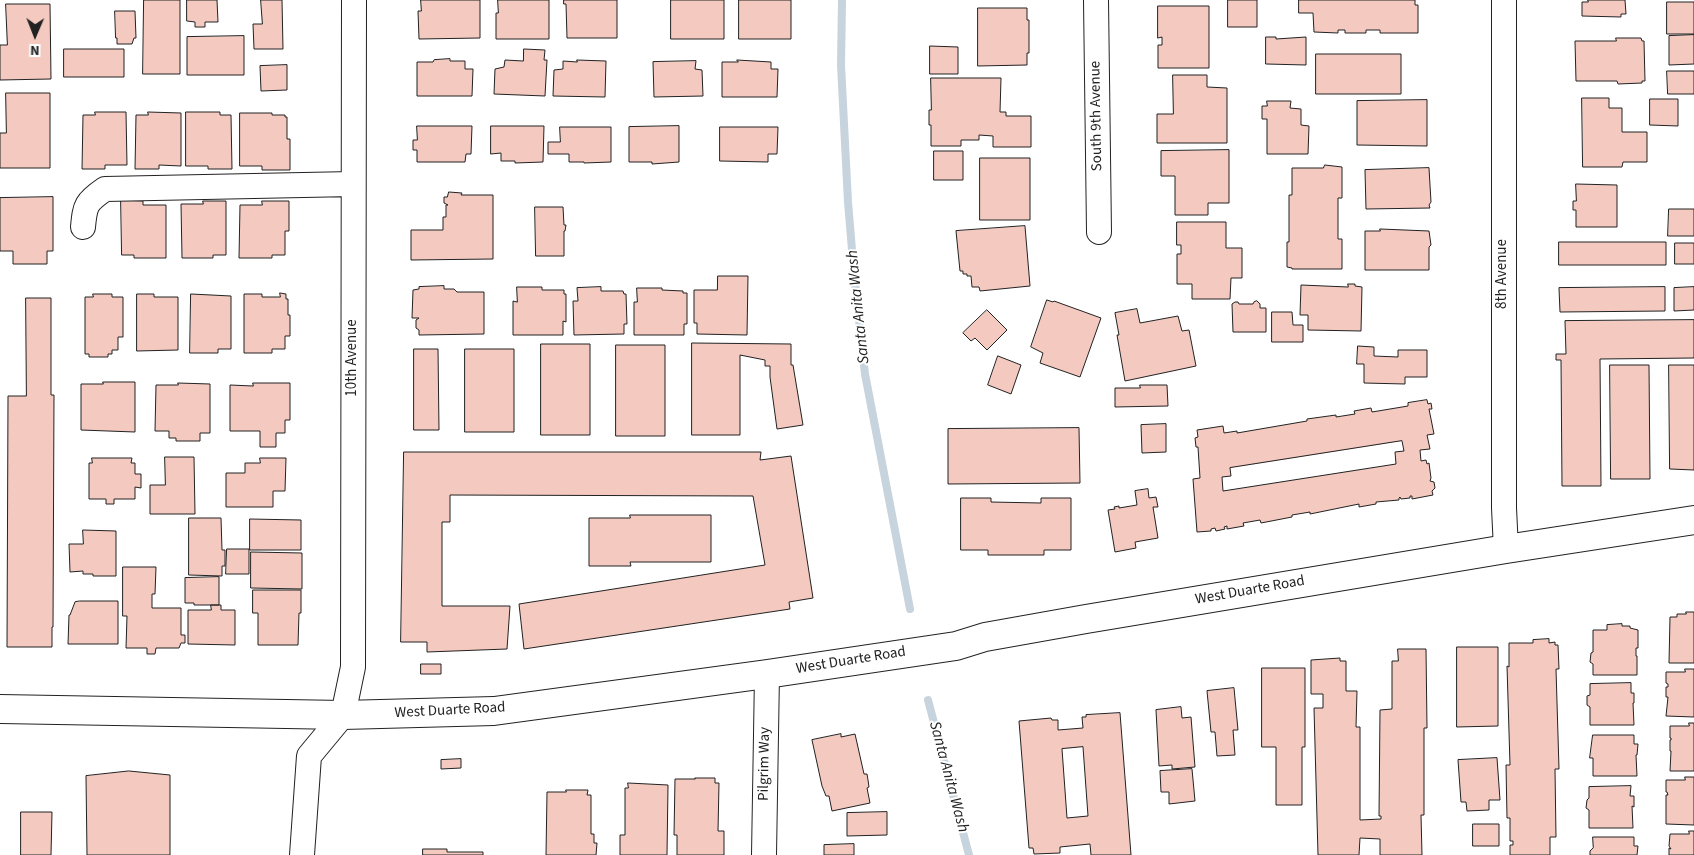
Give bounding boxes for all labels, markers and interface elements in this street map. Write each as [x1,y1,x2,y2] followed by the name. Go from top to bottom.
[10,10,60,60] north arrow
[30,40,40,60] text: N
[1087,61,1107,171] street label: South 9th Avenue
[1494,239,1512,309] street label: 8th Avenue
[843,249,875,365] water label: Santa Anita Wash
[344,319,362,397] street label: 10th Avenue
[1194,573,1306,609] street label: West Duarte Road
[795,643,907,679] street label: West Duarte Road
[394,699,506,723] street label: West Duarte Road
[924,719,972,835] water label: Santa Anita Wash
[755,727,775,801] street label: Pilgrim Way

